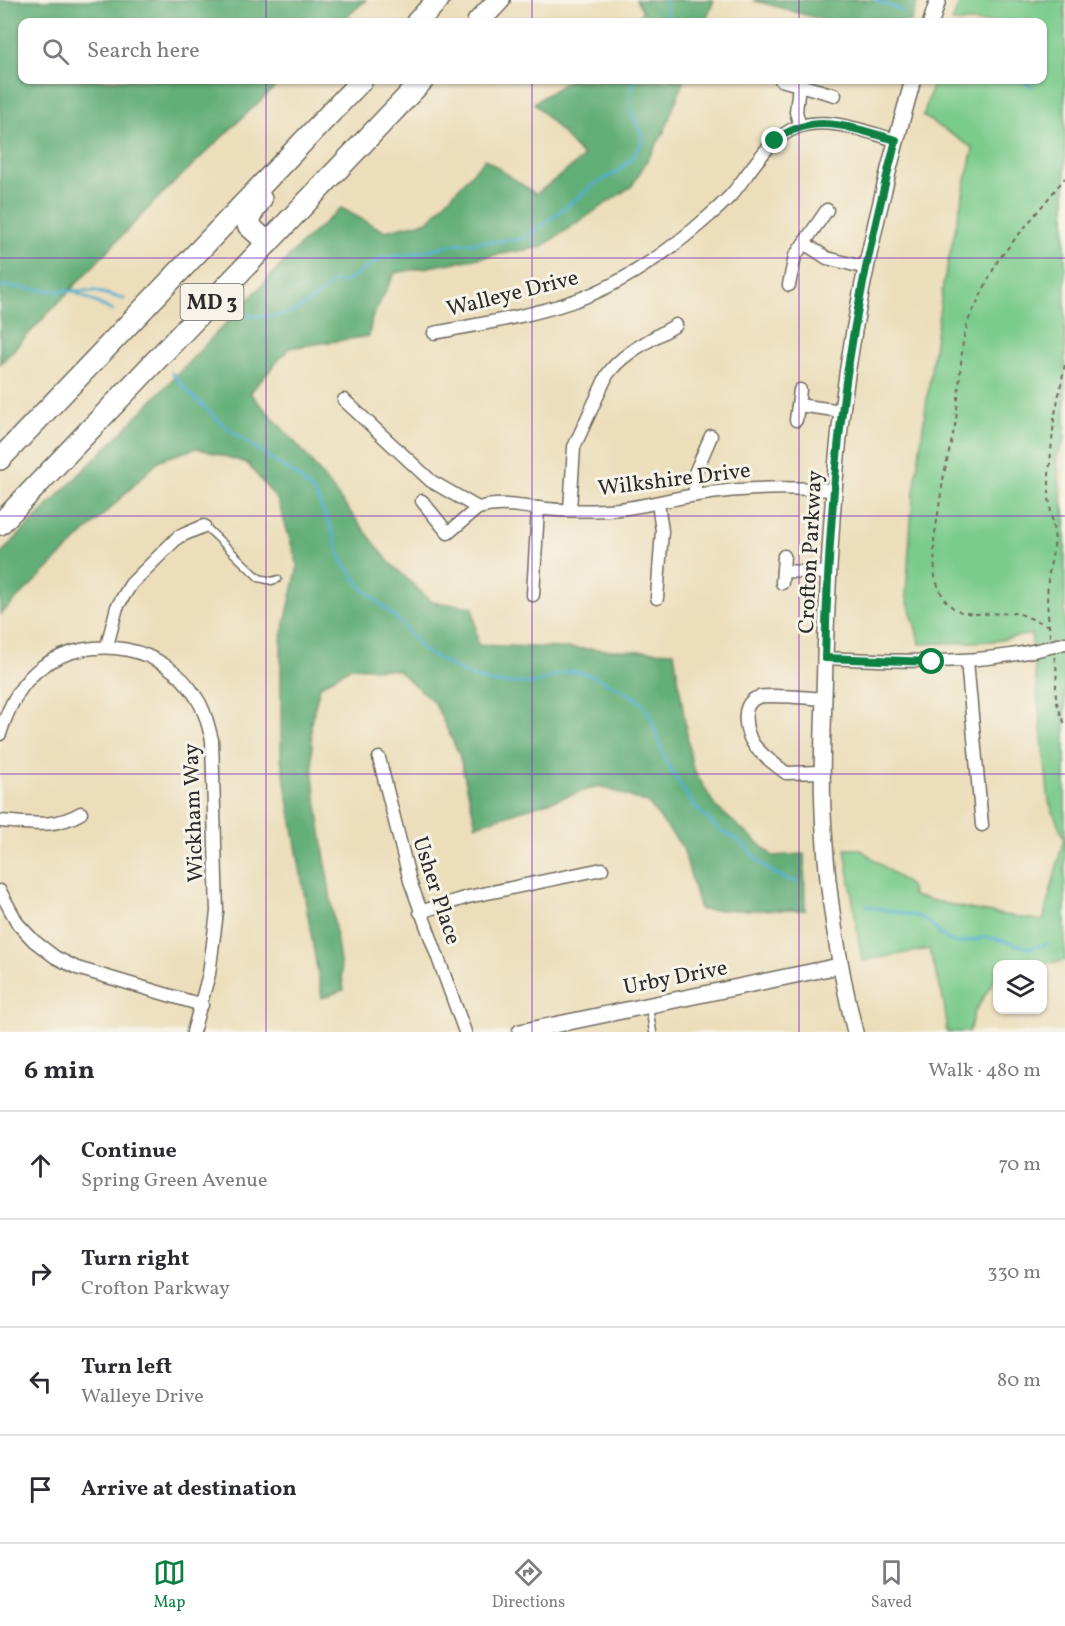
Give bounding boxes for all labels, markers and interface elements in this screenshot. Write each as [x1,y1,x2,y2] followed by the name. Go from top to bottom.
[18,18,1047,84] search box
[39,35,72,68] icon: search
[87,36,200,67] text: Search here
[761,127,787,153] route end
[443,263,582,326] street label: Walleye Drive
[180,284,244,320] road number: MD 3
[596,456,752,505] street label: Wilkshire Drive
[792,470,831,635] street label: Crofton Parkway
[918,648,944,674] route start
[177,743,212,883] street label: Wickham Way
[404,833,468,949] street label: Usher Place
[621,953,730,1004] street label: Urby Drive
[993,960,1047,1014] map controls
[993,960,1047,1014] button: layers
[24,1053,95,1089] text: 6 min
[928,1057,1041,1085] text: Walk · 480 m
[81,1136,177,1167] text: Continue
[24,1149,57,1182] icon: ahead
[998,1151,1041,1179] text: 70 m
[81,1167,267,1195] text: Spring Green Avenue
[81,1244,189,1275] text: Turn right
[24,1257,57,1290] icon: right
[987,1259,1041,1287] text: 330 m
[81,1275,230,1303] text: Crofton Parkway
[81,1352,172,1383] text: Turn left
[24,1365,57,1398] icon: left
[997,1367,1041,1395] text: 80 m
[81,1383,204,1411] text: Walleye Drive
[24,1473,57,1506] icon: arrive
[81,1474,297,1505] text: Arrive at destination
[153,1556,186,1614] tab: Map
[492,1556,565,1614] tab: Directions
[871,1556,912,1614] tab: Saved

